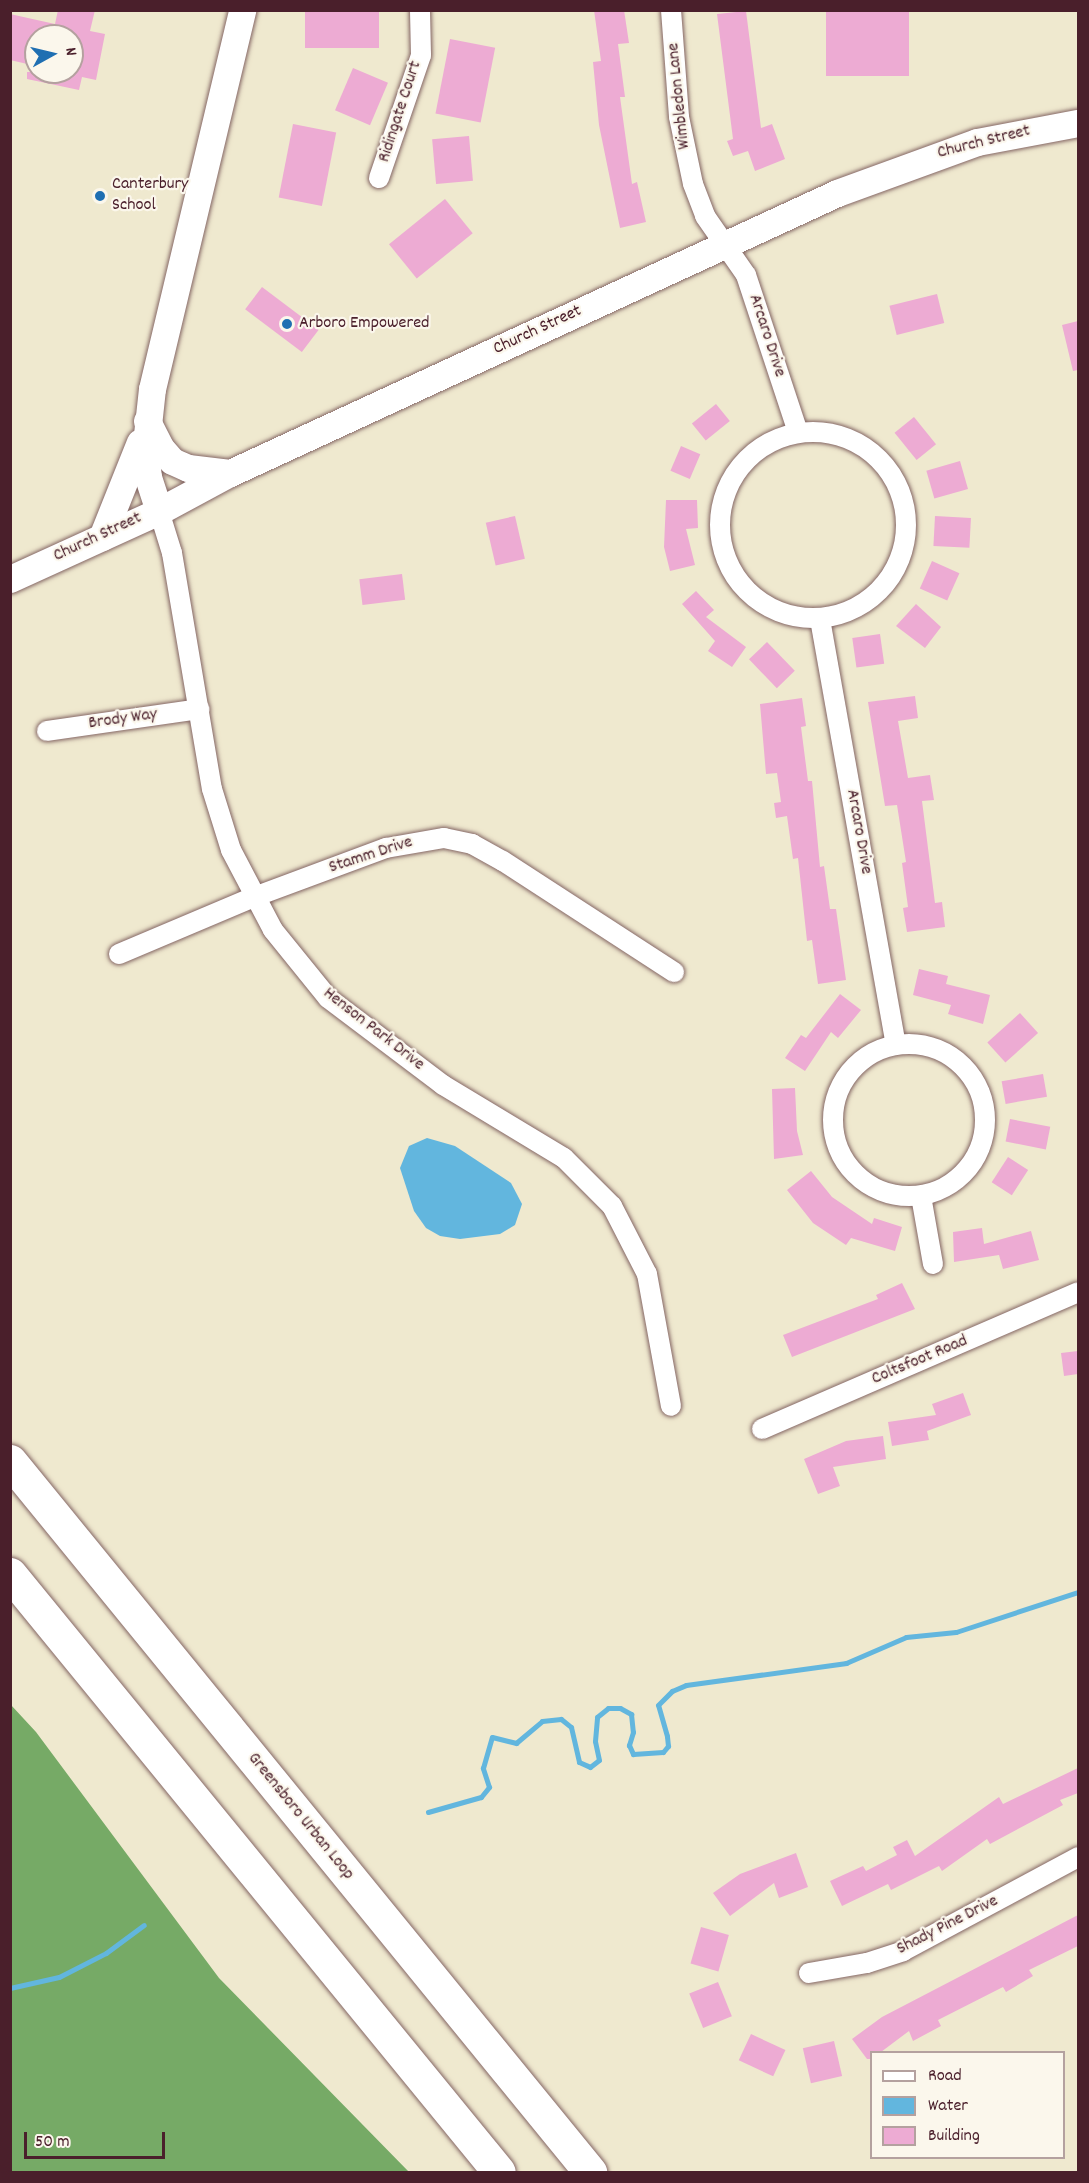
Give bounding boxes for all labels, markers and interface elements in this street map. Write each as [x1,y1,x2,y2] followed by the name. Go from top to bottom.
[24,24,84,84] north arrow
[664,42,696,150] street label: Wimbledon Lane
[58,46,82,57] text: N
[374,59,428,165] street label: Ridingate Court
[935,121,1033,165] street label: Church Street
[112,175,188,218] place label: Canterbury School
[93,189,107,203] marker: Canterbury School
[742,292,790,380] street label: Arcaro Drive
[490,301,586,361] street label: Church Street
[299,313,430,335] place label: Arboro Empowered
[280,317,294,331] marker: Arboro Empowered
[50,508,146,568] street label: Church Street
[87,704,159,736] street label: Brody Way
[840,788,876,876] street label: Arcaro Drive
[326,832,416,880] street label: Stamm Drive
[318,984,428,1076] street label: Henson Park Drive
[869,1331,971,1391] street label: Coltsfoot Road
[242,1749,358,1885] street label: Greensboro Urban Loop
[894,1891,1002,1961] street label: Shady Pine Drive
[870,2051,1065,2159] legend
[928,2064,962,2089] text: Road
[928,2094,968,2119] text: Water
[27,2120,168,2158] scale bar
[928,2124,980,2149] text: Building
[35,2130,70,2155] text: 50 m

